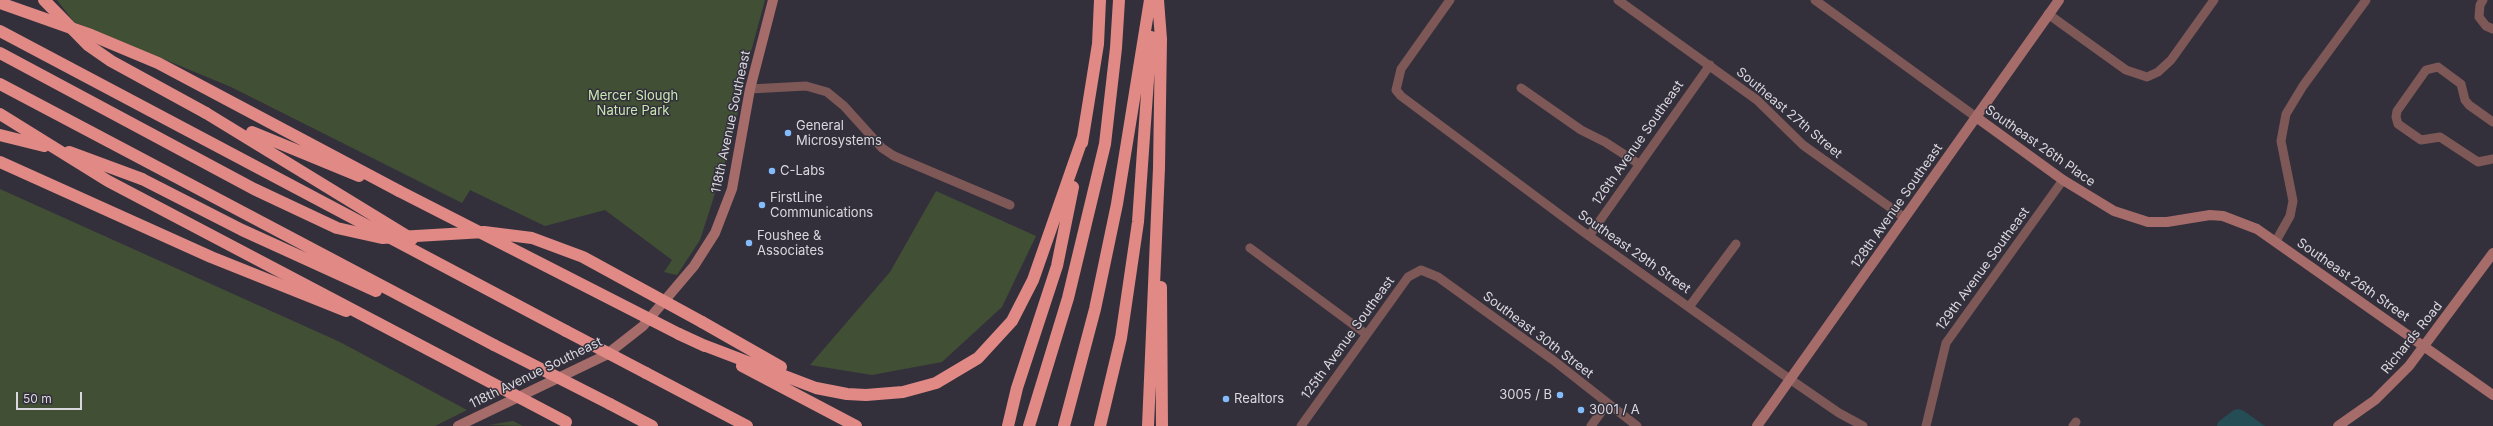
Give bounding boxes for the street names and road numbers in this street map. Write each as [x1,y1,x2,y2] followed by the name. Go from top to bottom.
[708,49,754,195] street label: 118th Avenue Southeast
[1733,64,1845,162] street label: Southeast 27th Street
[1589,78,1687,208] street label: 126th Avenue Southeast
[1982,102,2098,190] street label: Southeast 26th Place
[1848,141,1946,271] street label: 128th Avenue Southeast
[1933,204,2033,334] street label: 129th Avenue Southeast
[1575,207,1693,297] street label: Southeast 29th Street
[2294,235,2412,325] street label: Southeast 26th Street
[1298,274,1398,402] street label: 125th Avenue Southeast
[1480,288,1596,382] street label: Southeast 30th Street
[2378,299,2446,377] street label: Richards Road
[467,334,605,412] street label: 118th Avenue Southeast

